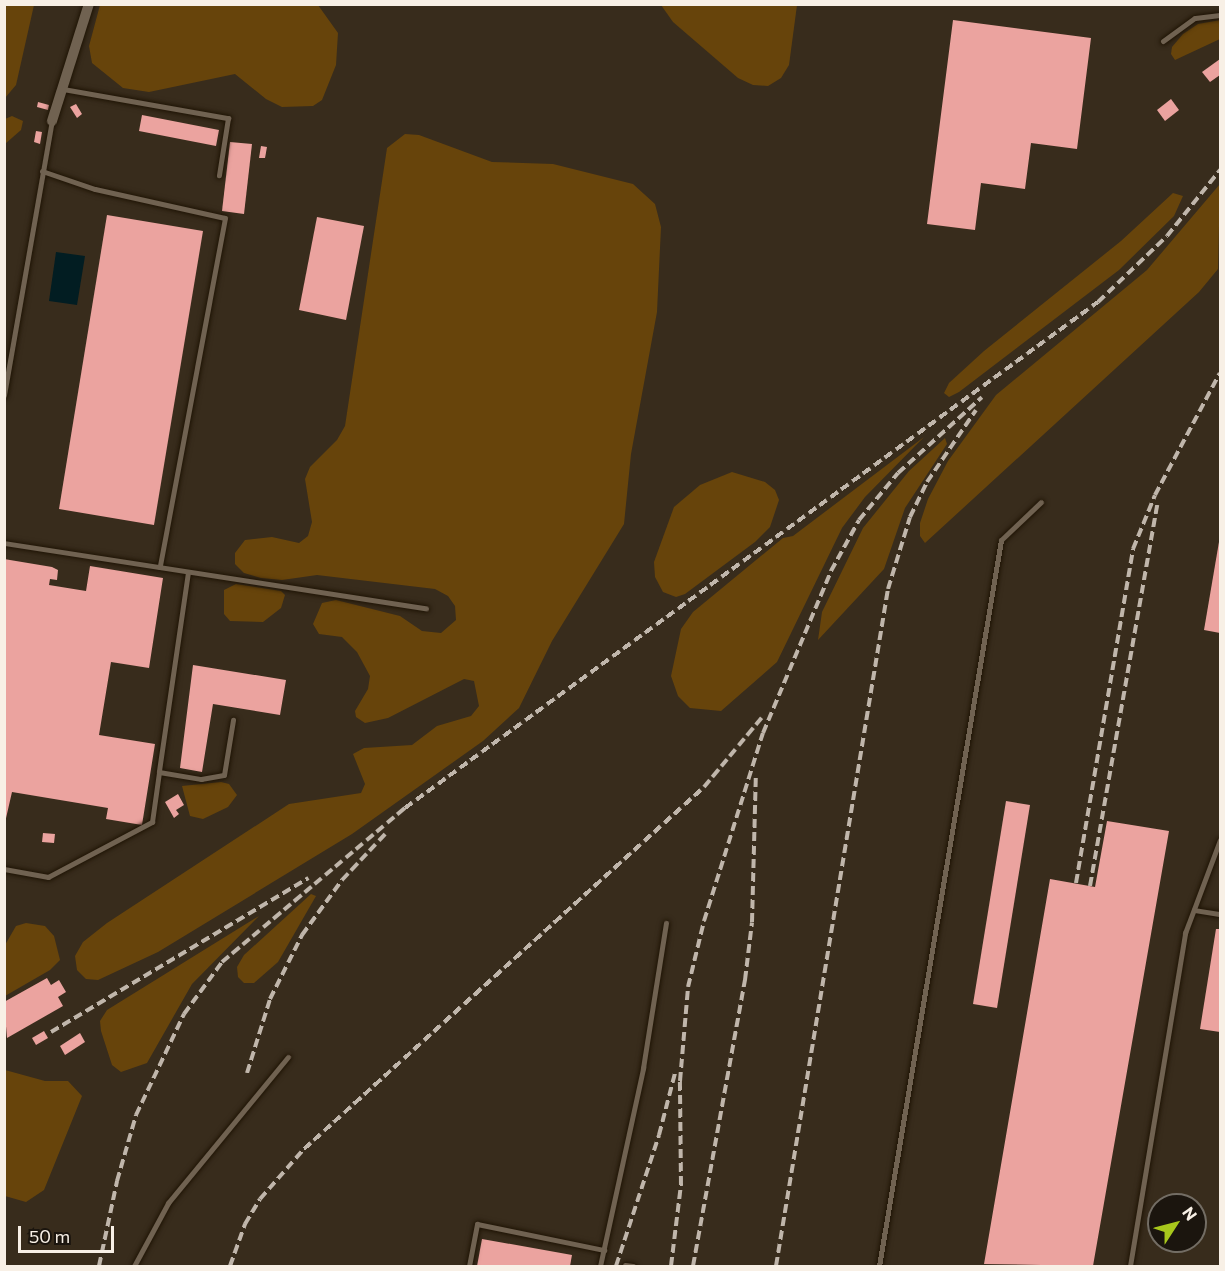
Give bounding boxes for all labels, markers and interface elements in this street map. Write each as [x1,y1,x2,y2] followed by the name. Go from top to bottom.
[1147,1193,1207,1253] north arrow
[1179,1203,1202,1224] text: N
[21,1214,117,1252] scale bar
[29,1225,70,1247] text: 50 m

